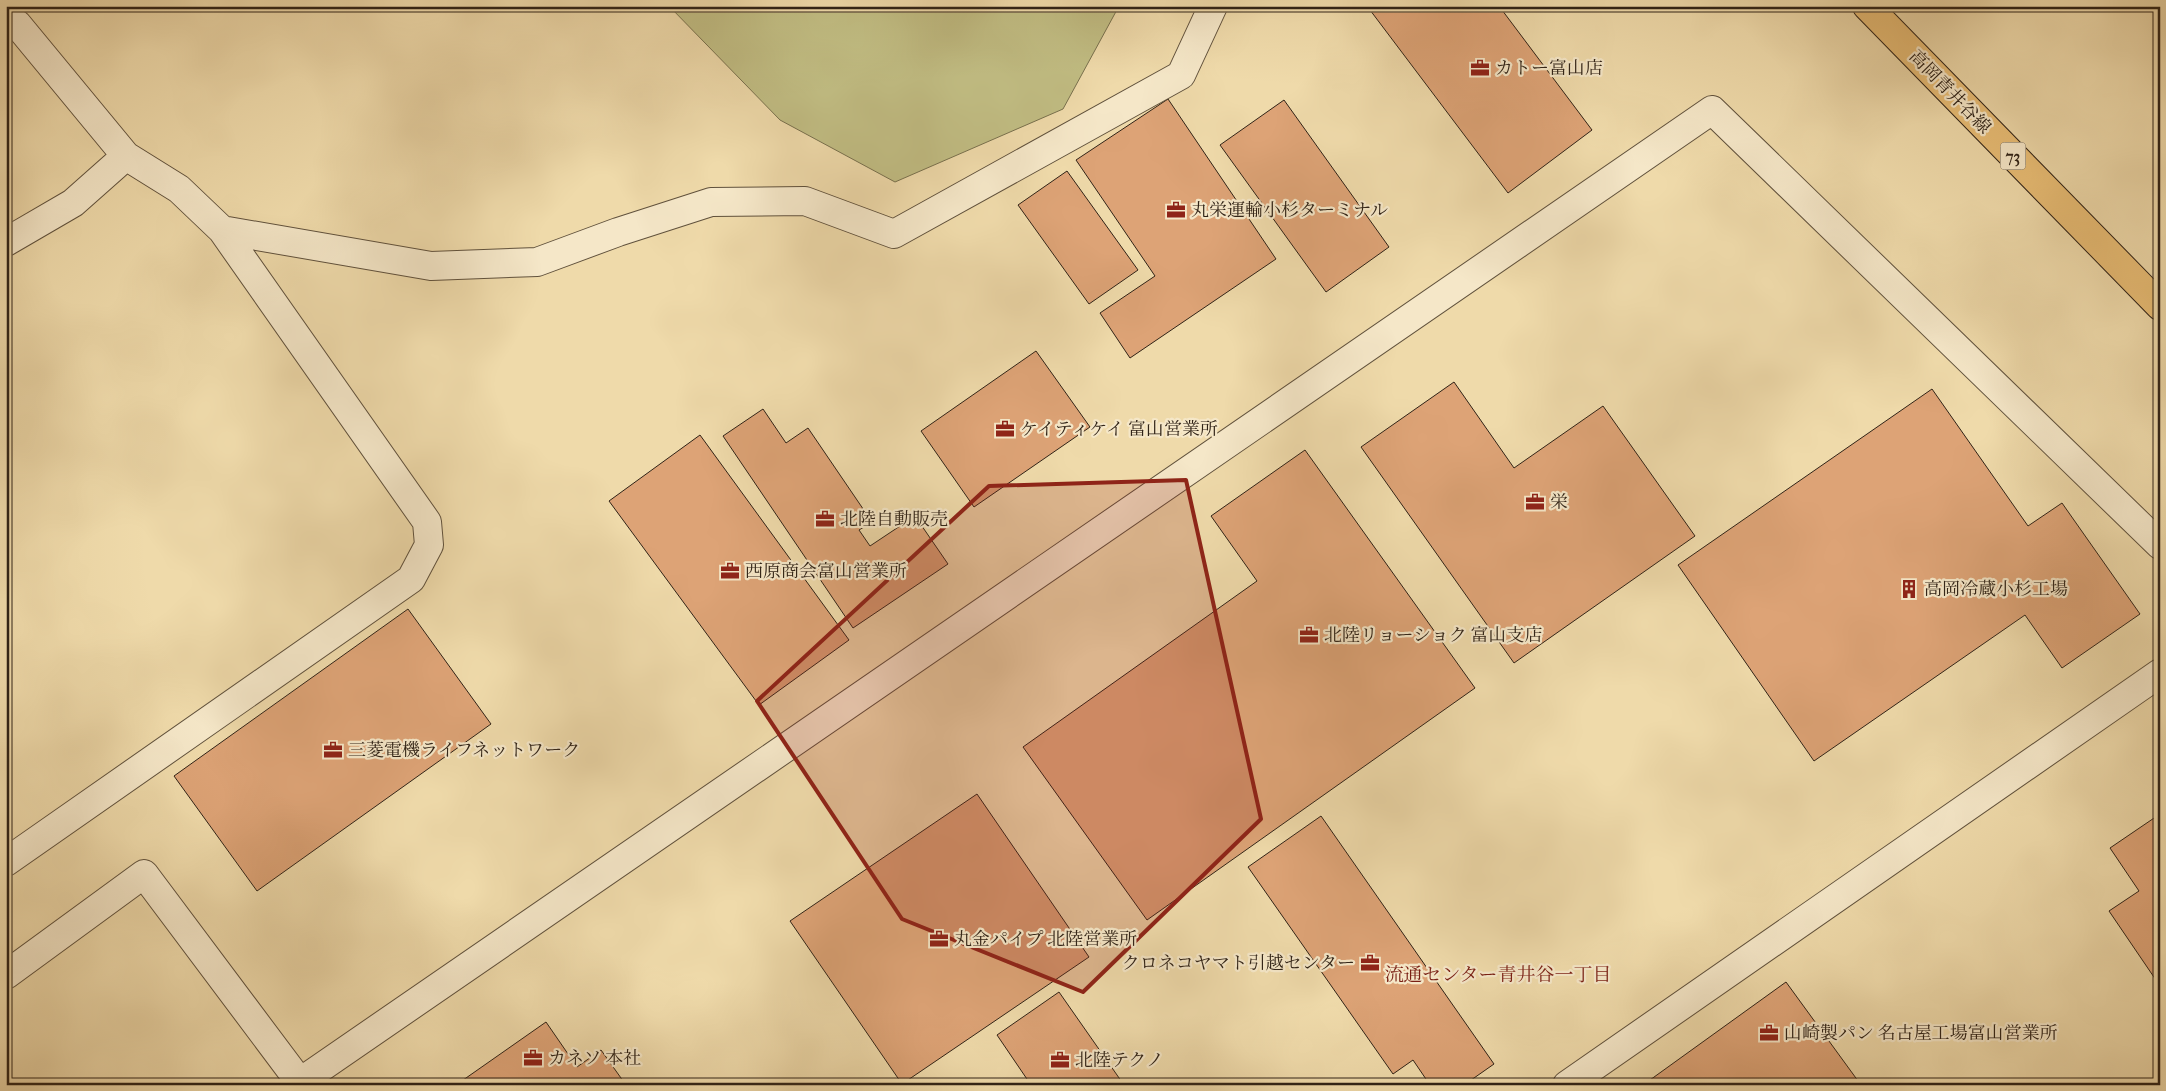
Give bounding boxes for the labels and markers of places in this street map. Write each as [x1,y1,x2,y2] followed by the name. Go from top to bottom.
[1469,57,1491,79] office icon: カトー富山店
[1495,58,1603,79] place label: カトー富山店
[1165,199,1187,221] office icon: 丸栄運輸小杉ターミナル
[1191,200,1388,221] place label: 丸栄運輸小杉ターミナル
[994,418,1016,440] office icon: ケイティケイ 富山営業所
[1020,419,1218,440] place label: ケイティケイ 富山営業所
[1524,491,1546,513] office icon: 栄
[1550,492,1568,513] place label: 栄
[814,508,836,530] office icon: 北陸自動販売
[840,509,948,530] place label: 北陸自動販売
[719,560,741,582] office icon: 西原商会富山営業所
[745,561,907,582] place label: 西原商会富山営業所
[1898,578,1920,600] building icon: 高岡冷蔵小杉工場
[1924,579,2068,600] place label: 高岡冷蔵小杉工場
[1298,624,1320,646] office icon: 北陸リョーショク 富山支店
[1324,625,1543,646] place label: 北陸リョーショク 富山支店
[322,739,344,761] office icon: 三菱電機ライフネットワーク
[348,740,580,761] place label: 三菱電機ライフネットワーク
[928,928,950,950] office icon: 丸金パイプ 北陸営業所
[954,929,1137,950] place label: 丸金パイプ 北陸営業所
[1359,952,1381,974] office icon: クロネコヤマト引越センター
[1122,953,1355,974] place label: クロネコヤマト引越センター
[1758,1022,1780,1044] office icon: 山崎製パン 名古屋工場富山営業所
[1784,1023,2058,1044] place label: 山崎製パン 名古屋工場富山営業所
[522,1047,544,1069] office icon: カネソ 本社
[548,1048,641,1069] place label: カネソ 本社
[1049,1049,1071,1071] office icon: 北陸テクノ
[1075,1050,1164,1071] place label: 北陸テクノ

